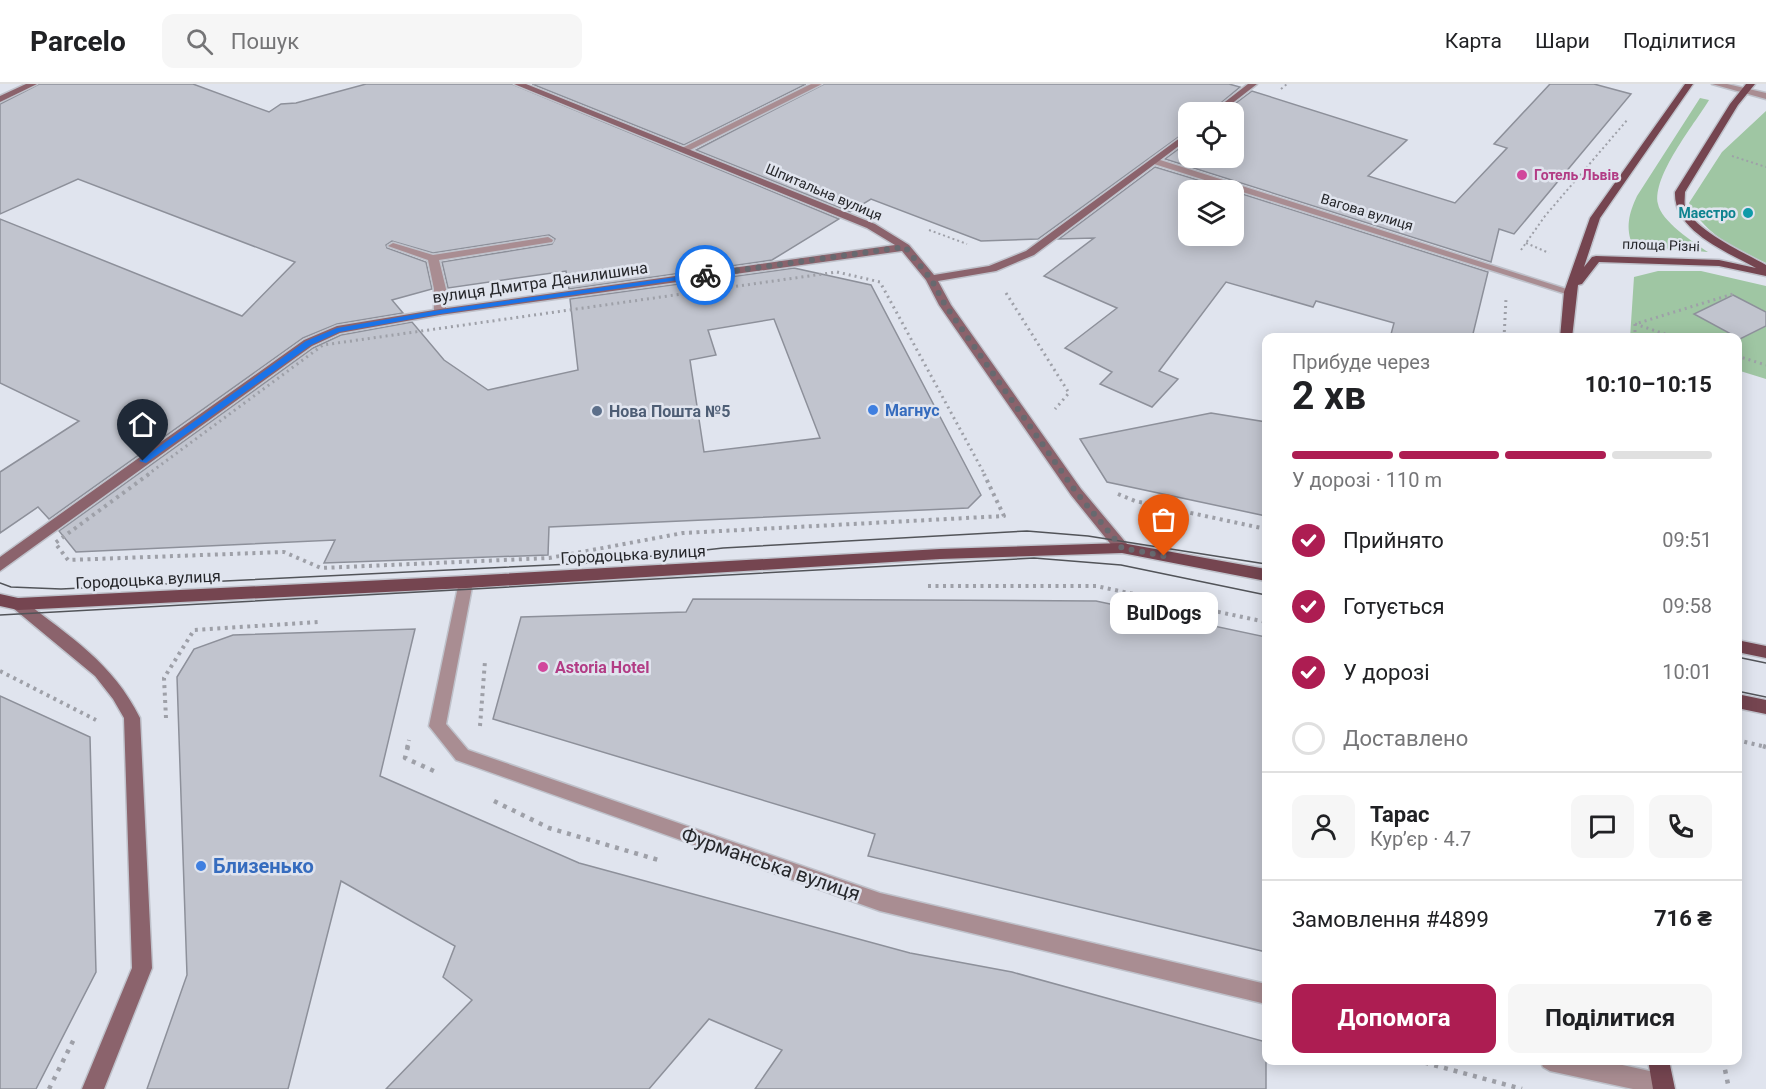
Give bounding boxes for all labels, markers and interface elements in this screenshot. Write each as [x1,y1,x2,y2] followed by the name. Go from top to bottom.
[162,14,582,68] search box
[30,25,126,58] text: Parcelo
[183,25,216,58] icon: search
[231,29,299,54] text: Пошук
[1445,29,1502,53] text: Карта
[1535,29,1590,53] text: Шари
[1623,29,1736,53] text: Поділитися
[1178,102,1244,246] map controls
[1178,102,1244,168] button: locate
[763,160,885,224] street label: Шпитальна вулиця
[1534,167,1619,183] place label: Готель Львів
[1515,168,1529,182] marker: Готель Львів
[1178,180,1244,246] button: layers
[1319,190,1415,234] street label: Вагова вулиця
[1678,205,1736,221] place label: Маестро
[1741,206,1755,220] marker: Маестро
[1622,236,1700,254] street label: площа Різні
[675,245,735,305] courier
[431,258,649,307] street label: вулиця Дмитра Данилишина
[689,259,722,292] icon: bike
[1292,350,1430,374] text: Прибуде через
[1585,372,1712,397] text: 10:10–10:15
[1292,373,1366,419] text: 2 хв
[117,399,168,461] pin
[885,401,940,420] place label: Магнус
[609,402,730,421] place label: Нова Пошта №5
[866,403,880,417] marker: Магнус
[590,404,604,418] marker: Нова Пошта №5
[126,408,159,441] icon: home
[1292,468,1442,492] text: У дорозі · 110 m
[1138,494,1189,556] pin
[1147,503,1180,536] icon: bag
[1292,524,1325,557] icon: check
[1343,528,1444,553] text: Прийнято
[1662,528,1712,552] text: 09:51
[560,541,706,568] street label: Городоцька вулиця
[75,566,221,593] street label: Городоцька вулиця
[1292,590,1325,623] icon: check
[1110,592,1218,634] callout: BulDogs
[1343,594,1444,619] text: Готується
[1662,594,1712,618] text: 09:58
[1126,601,1202,625] text: BulDogs
[1292,656,1325,689] icon: check
[555,658,649,677] place label: Astoria Hotel
[536,660,550,674] marker: Astoria Hotel
[1343,660,1430,685] text: У дорозі
[1662,660,1712,684] text: 10:01
[1343,726,1468,751] text: Доставлено
[1292,795,1355,858] button: person
[1571,795,1634,858] button: chat
[1649,795,1712,858] button: phone
[1370,802,1429,827] text: Тарас
[678,822,864,906] street label: Фурманська вулиця
[1370,827,1471,851] text: Кур’єр · 4.7
[213,854,314,878] place label: Близенько
[194,859,208,873] marker: Близенько
[1654,906,1712,931] text: 716 ₴
[1292,907,1489,932] text: Замовлення #4899
[1292,984,1496,1053] button: Допомога
[1508,984,1712,1053] button: Поділитися

